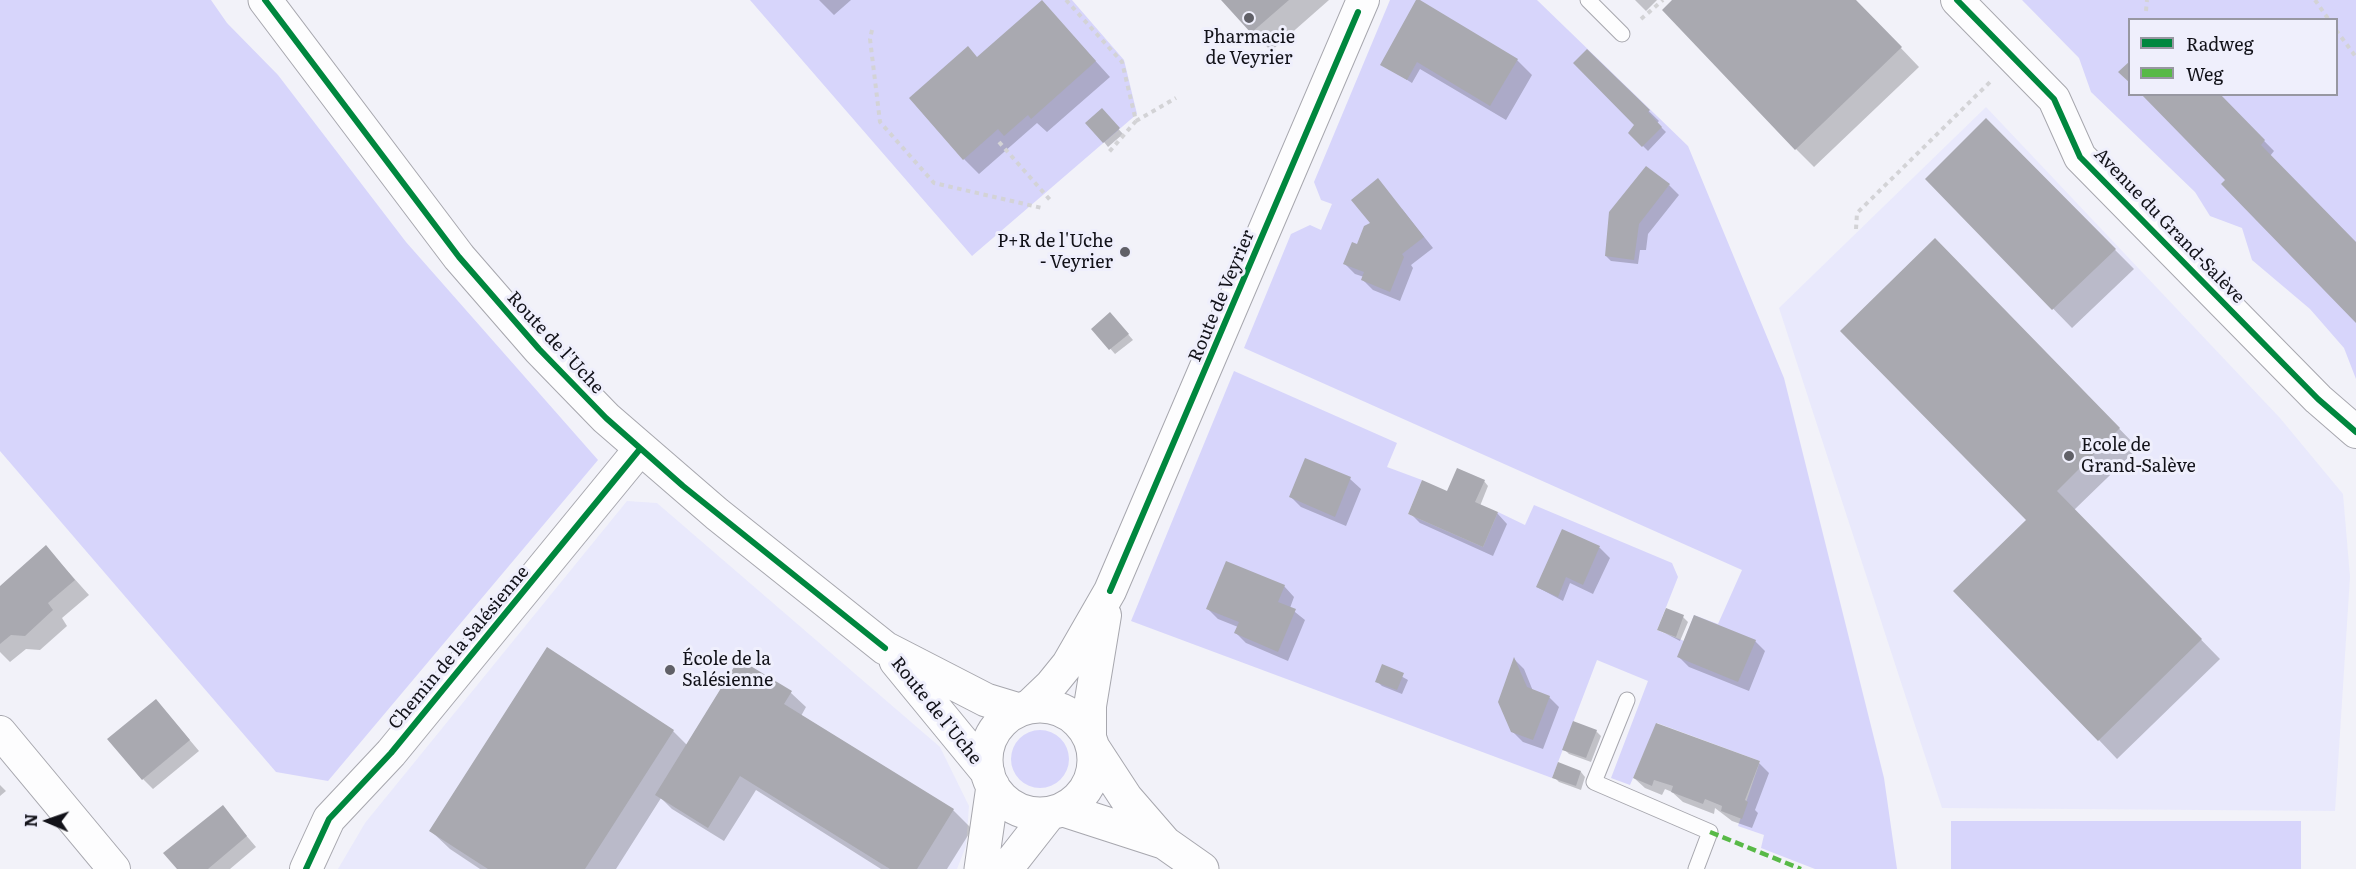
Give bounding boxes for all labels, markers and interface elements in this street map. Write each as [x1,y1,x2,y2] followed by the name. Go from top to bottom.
[1242,11,1256,25] marker: Pharmacie de Veyrier
[2128,18,2338,96] legend
[1203,27,1295,70] place label: Pharmacie de Veyrier
[2186,30,2254,57] text: Radweg
[2186,60,2223,87] text: Weg
[2089,144,2249,308] street label: Avenue du Grand-Salève
[1185,227,1259,365] street label: Route de Veyrier
[997,231,1113,274] place label: P+R de l'Uche - Veyrier
[1118,245,1132,259] marker: P+R de l'Uche - Veyrier
[502,287,608,399] street label: Route de l'Uche
[2081,435,2196,478] place label: Ecole de Grand-Salève
[2062,449,2076,463] marker: Ecole de Grand-Salève
[384,562,534,734] street label: Chemin de la Salésienne
[682,649,773,692] place label: École de la Salésienne
[886,653,986,769] street label: Route de l'Uche
[663,663,677,677] marker: École de la Salésienne
[18,791,78,851] north arrow
[18,813,42,828] text: N

